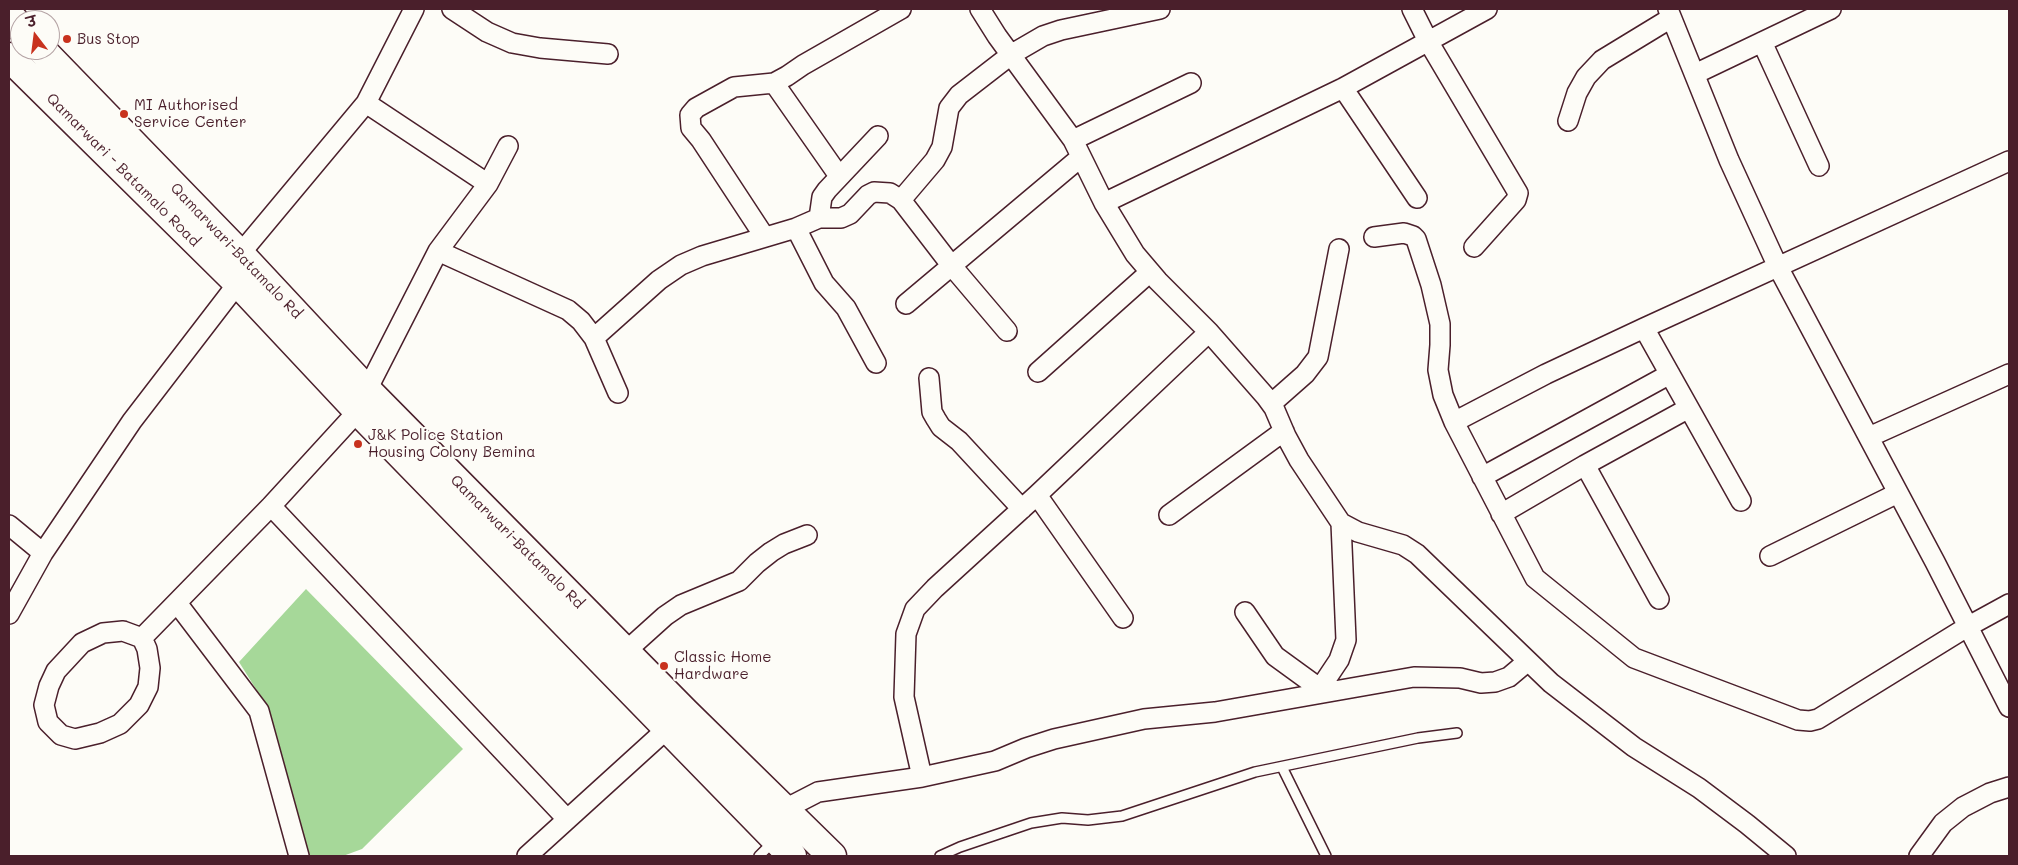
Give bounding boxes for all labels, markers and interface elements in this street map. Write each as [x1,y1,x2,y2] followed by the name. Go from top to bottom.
[10,10,60,60] north arrow
[24,11,38,31] text: उ
[77,30,140,48] place label: Bus Stop
[61,33,73,45] marker: Bus Stop
[43,90,203,250] street label: Qamarwari - Batamalo Road
[134,96,246,131] place label: MI Authorised Service Center
[118,108,130,120] marker: MI Authorised Service Center
[166,179,306,323] street label: Qamarwari-Batamalo Rd
[368,426,535,461] place label: J&K Police Station Housing Colony Bemina
[352,438,364,450] marker: J&K Police Station Housing Colony Bemina
[446,471,588,613] street label: Qamarwari-Batamalo Rd
[674,648,771,683] place label: Classic Home Hardware
[658,660,670,672] marker: Classic Home Hardware

